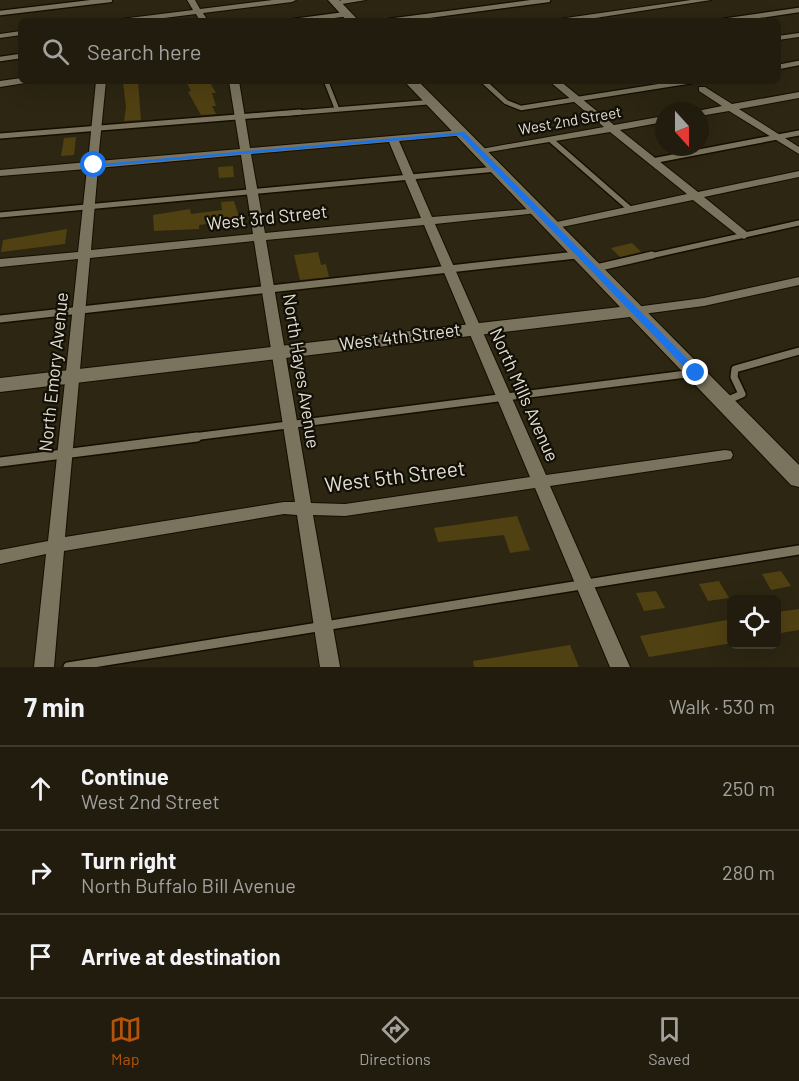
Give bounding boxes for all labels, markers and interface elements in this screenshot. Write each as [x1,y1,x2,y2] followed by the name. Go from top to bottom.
[18,18,781,84] search box
[39,35,72,68] icon: search
[87,38,201,64] text: Search here
[517,102,623,138] street label: West 2nd Street
[655,102,709,156] north arrow
[80,151,106,177] route start
[205,200,328,234] street label: West 3rd Street
[34,291,72,453] street label: North Emory Avenue
[279,292,325,450] street label: North Hayes Avenue
[338,318,462,354] street label: West 4th Street
[486,324,564,465] street label: North Mills Avenue
[682,359,708,385] route end
[323,454,467,497] street label: West 5th Street
[727,595,781,649] map controls
[727,595,781,649] button: locate
[24,691,85,722] text: 7 min
[669,694,775,718] text: Walk · 530 m
[81,763,169,789] text: Continue
[24,772,57,805] icon: ahead
[722,776,775,800] text: 250 m
[81,789,220,813] text: West 2nd Street
[81,847,176,873] text: Turn right
[24,856,57,889] icon: right
[722,860,775,884] text: 280 m
[81,873,296,897] text: North Buffalo Bill Avenue
[24,940,57,973] icon: arrive
[81,943,280,969] text: Arrive at destination
[109,1013,142,1068] tab: Map
[359,1013,431,1068] tab: Directions
[648,1013,690,1068] tab: Saved

